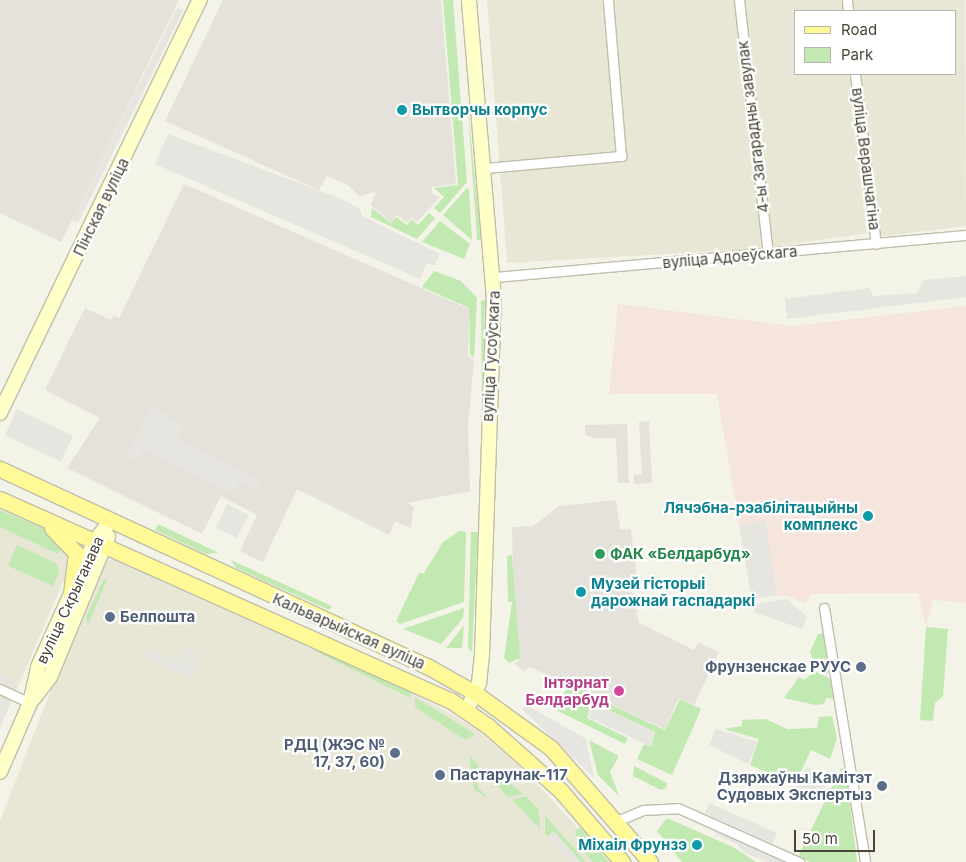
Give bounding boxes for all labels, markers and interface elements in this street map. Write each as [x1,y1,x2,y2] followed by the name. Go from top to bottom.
[794,10,956,75] legend
[841,20,877,39] text: Road
[734,40,772,214] street label: 4-ы Загарадны завулак
[841,45,873,64] text: Park
[848,87,884,231] street label: вуліца Верашчагіна
[412,101,547,119] place label: Вытворчы корпус
[396,104,408,116] marker: Вытворчы корпус
[69,155,133,259] street label: Пінская вуліца
[662,242,798,272] street label: вуліца Адоеўскага
[479,290,503,422] street label: вуліца Гусоўскага
[664,498,858,533] place label: Лячэбна-рэабілітацыйны комплекс
[862,510,874,522] marker: Лячэбна-рэабілітацыйны комплекс
[33,533,107,667] street label: вуліца Скрыганава
[610,545,751,563] place label: ФАК «Белдарбуд»
[594,548,606,560] marker: ФАК «Белдарбуд»
[591,574,755,609] place label: Музей гісторыі дарожнай гаспадаркі
[575,586,587,598] marker: Музей гісторыі дарожнай гаспадаркі
[270,589,428,673] street label: Кальварыйская вуліца
[120,608,195,626] place label: Белпошта
[104,611,116,623] marker: Белпошта
[705,658,851,676] place label: Фрунзенскае РУУС
[855,661,867,673] marker: Фрунзенскае РУУС
[526,673,609,708] place label: Інтэрнат Белдарбуд
[613,685,625,697] marker: Інтэрнат Белдарбуд
[284,735,385,770] place label: РДЦ (ЖЭС № 17, 37, 60)
[389,747,401,759] marker: РДЦ (ЖЭС № 17, 37, 60)
[450,766,568,784] place label: Пастарунак-117
[717,768,872,803] place label: Дзяржаўны Камітэт Судовых Экспертыз
[434,769,446,781] marker: Пастарунак-117
[876,780,888,792] marker: Дзяржаўны Камітэт Судовых Экспертыз
[796,820,877,852] scale bar
[802,829,838,848] text: 50 m
[578,836,687,854] place label: Міхаіл Фрунзэ
[691,839,703,851] marker: Міхаіл Фрунзэ

